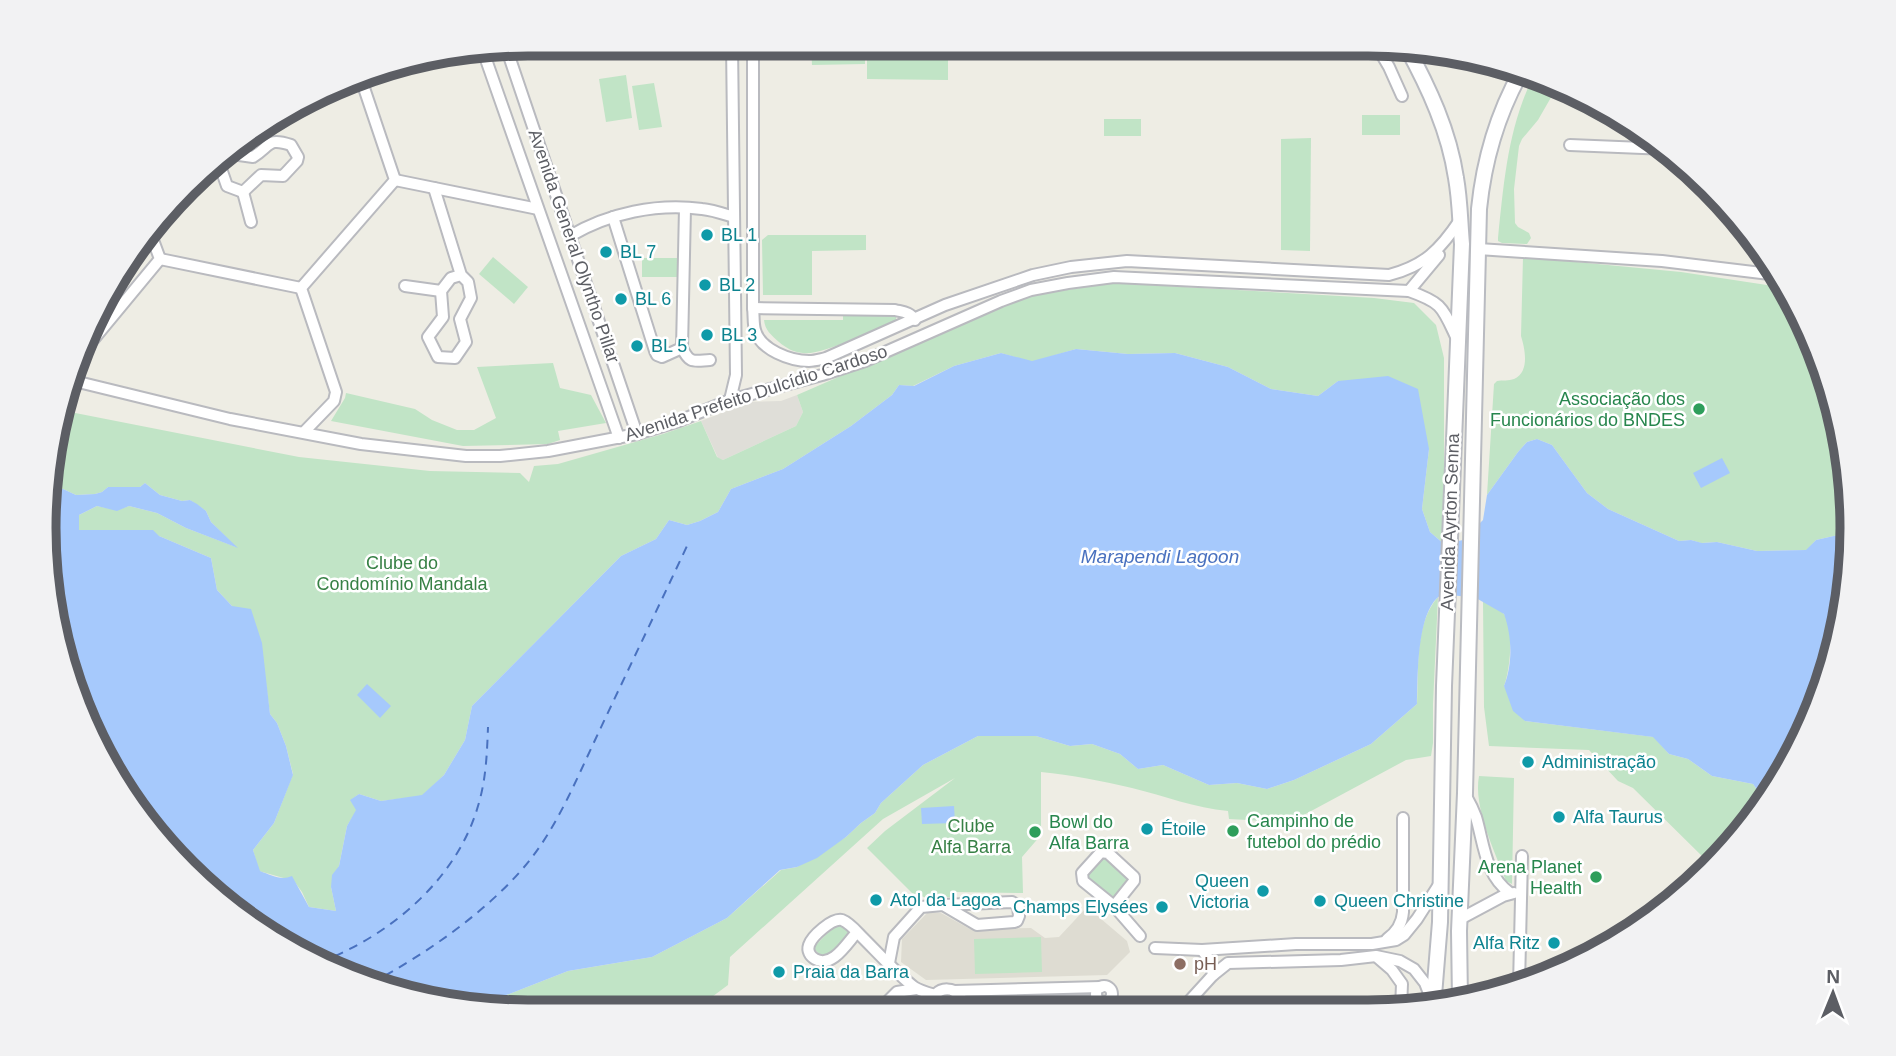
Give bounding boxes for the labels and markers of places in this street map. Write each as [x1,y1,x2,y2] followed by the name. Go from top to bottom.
[721,225,757,245] place label: BL 1
[699,227,715,243] marker: BL 1
[620,242,656,262] place label: BL 7
[598,244,614,260] marker: BL 7
[719,275,755,295] place label: BL 2
[697,277,713,293] marker: BL 2
[635,289,671,309] place label: BL 6
[613,291,629,307] marker: BL 6
[721,325,757,345] place label: BL 3
[699,327,715,343] marker: BL 3
[651,336,687,356] place label: BL 5
[629,338,645,354] marker: BL 5
[1490,389,1685,430] place label: Associação dos Funcionários do BNDES
[1691,401,1707,417] marker: Associação dos Funcionários do BNDES
[1542,752,1656,772] place label: Administração
[1520,754,1536,770] marker: Administração
[1573,807,1663,827] place label: Alfa Taurus
[1551,809,1567,825] marker: Alfa Taurus
[1247,811,1381,852] place label: Campinho de futebol do prédio
[1049,812,1130,853] place label: Bowl do Alfa Barra
[1161,819,1206,839] place label: Étoile
[1139,821,1155,837] marker: Étoile
[1225,823,1241,839] marker: Campinho de futebol do prédio
[1027,824,1043,840] marker: Bowl do Alfa Barra
[1478,857,1582,898] place label: Arena Planet Health
[1588,869,1604,885] marker: Arena Planet Health
[1189,871,1250,912] place label: Queen Victoria
[1255,883,1271,899] marker: Queen Victoria
[890,890,1002,910] place label: Atol da Lagoa
[1334,891,1464,911] place label: Queen Christine
[868,892,884,908] marker: Atol da Lagoa
[1312,893,1328,909] marker: Queen Christine
[1013,897,1148,917] place label: Champs Elysées
[1154,899,1170,915] marker: Champs Elysées
[1473,933,1540,953] place label: Alfa Ritz
[1546,935,1562,951] marker: Alfa Ritz
[1194,954,1217,974] place label: pH
[1172,956,1188,972] marker: pH
[793,962,910,982] place label: Praia da Barra
[771,964,787,980] marker: Praia da Barra

